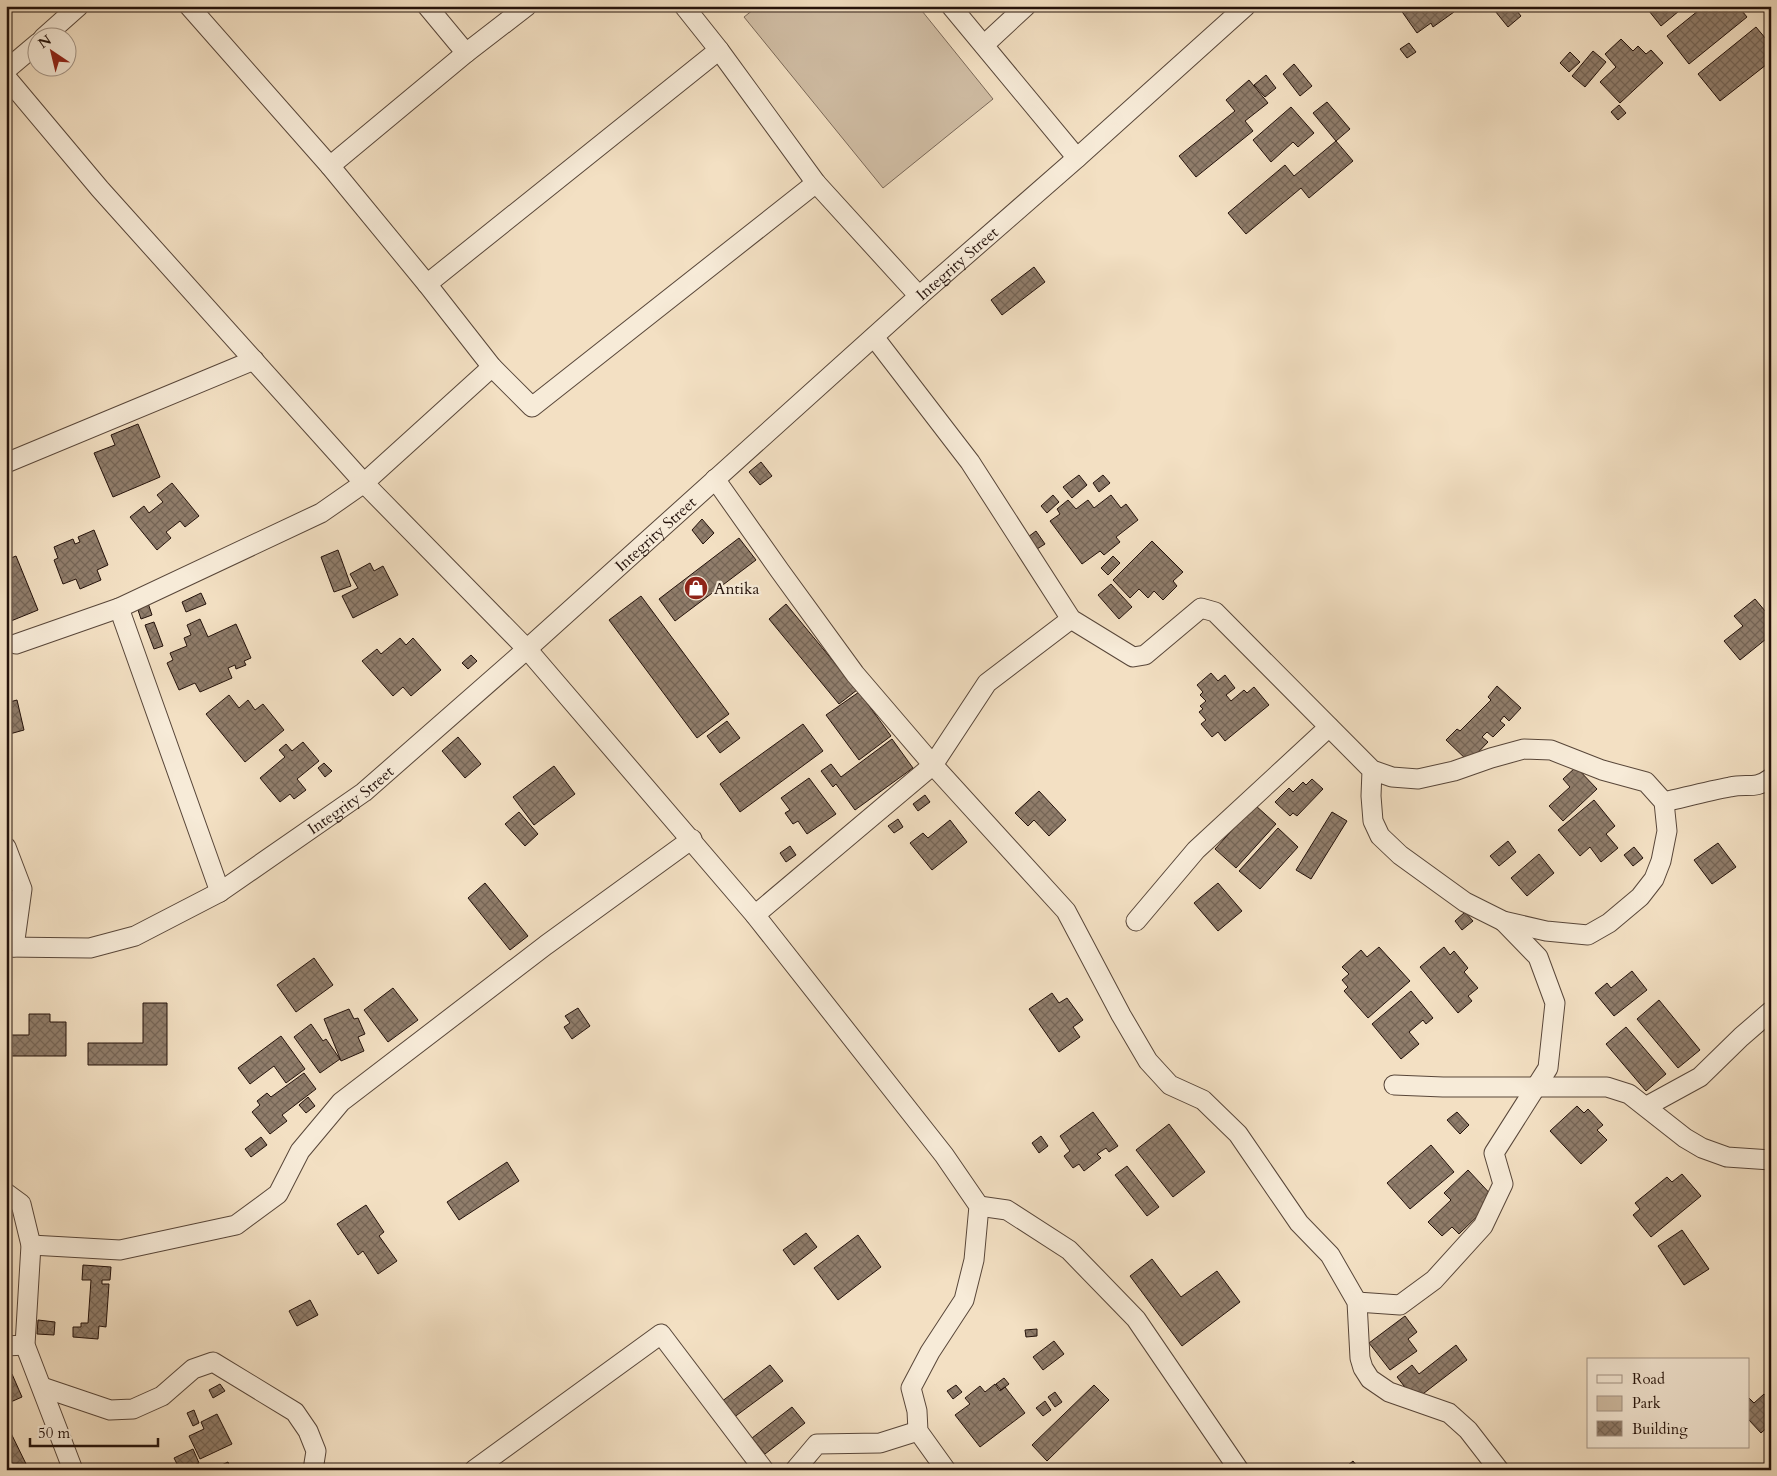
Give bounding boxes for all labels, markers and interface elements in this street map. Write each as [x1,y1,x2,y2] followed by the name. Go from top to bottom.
[28,28,78,78] north arrow
[34,30,55,53] text: N
[911,222,1003,306] street label: Integrity Street
[610,492,701,577] street label: Integrity Street
[683,575,709,601] shop icon: Antika
[714,578,760,600] place label: Antika
[303,761,399,840] street label: Integrity Street
[1587,1358,1750,1448] legend
[1632,1369,1665,1389] text: Road
[1632,1393,1661,1413] text: Park
[30,1416,158,1448] scale bar
[1632,1419,1688,1439] text: Building
[38,1423,70,1443] text: 50 m

